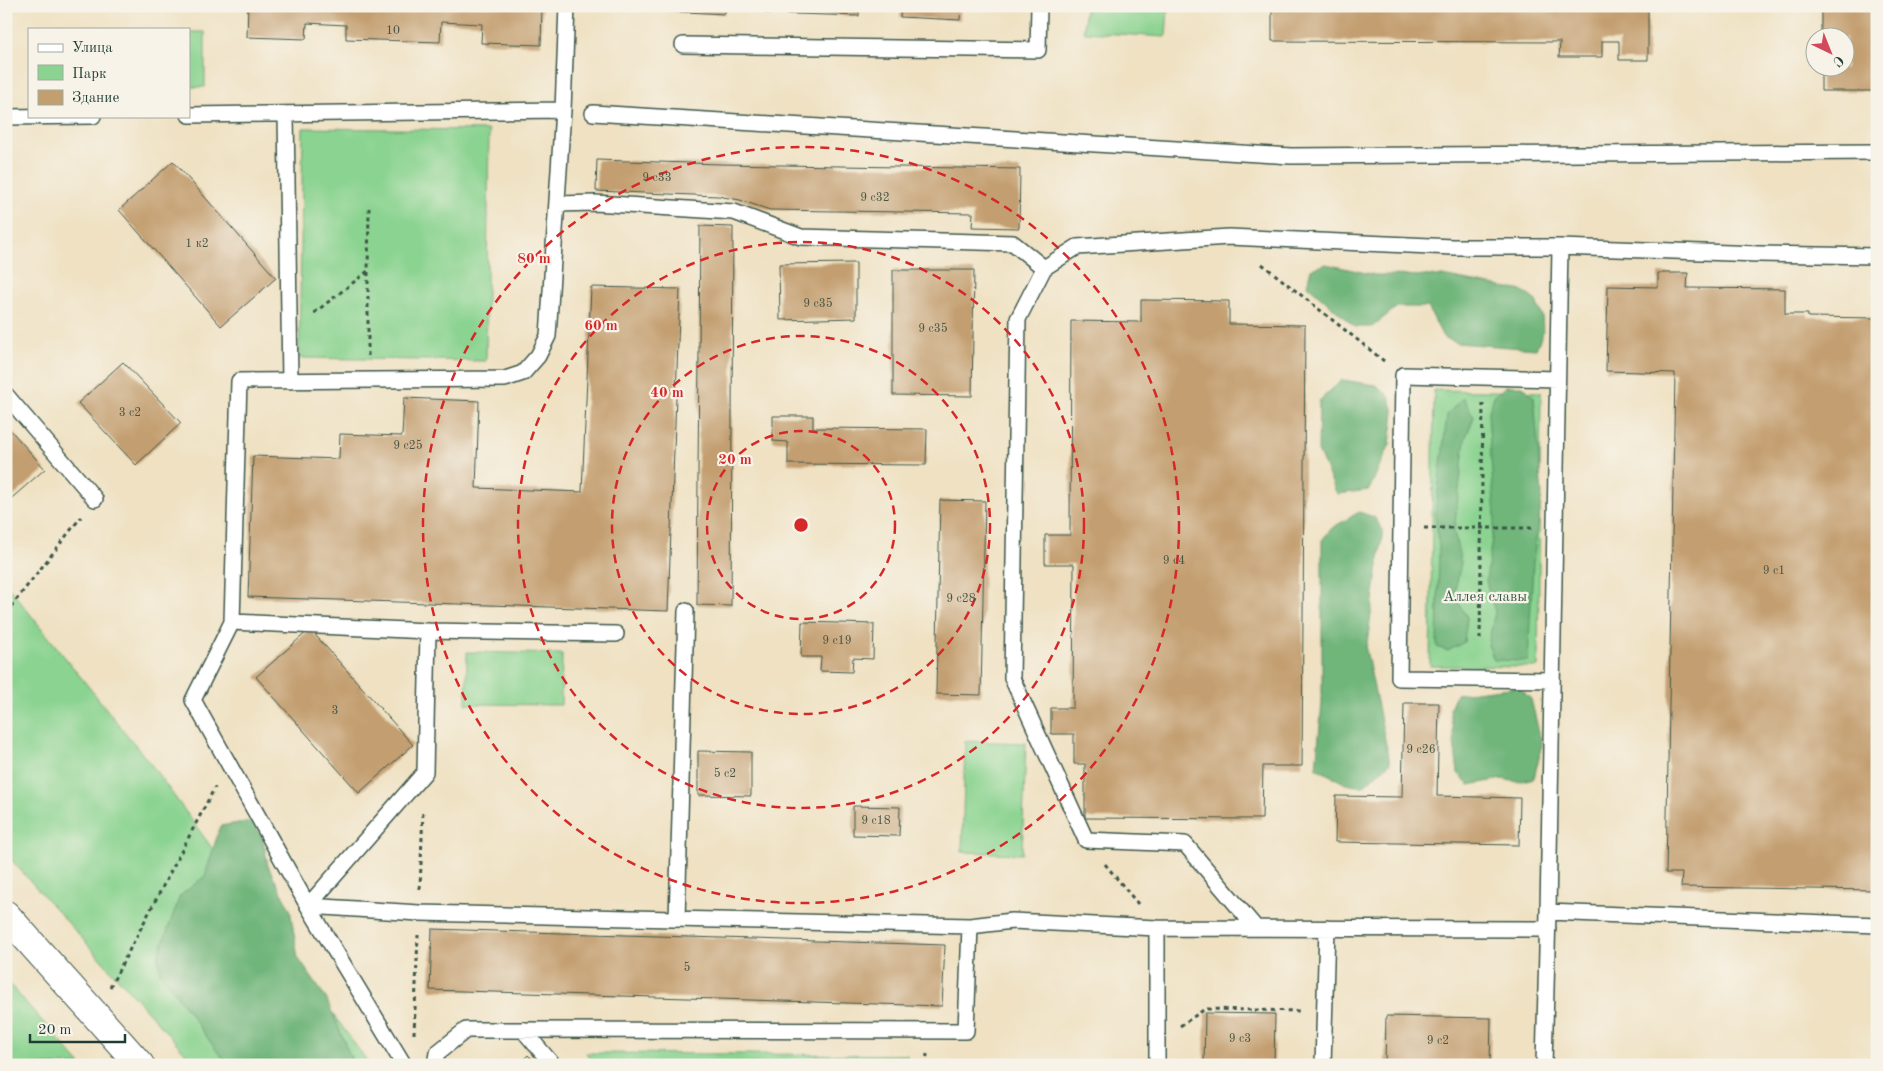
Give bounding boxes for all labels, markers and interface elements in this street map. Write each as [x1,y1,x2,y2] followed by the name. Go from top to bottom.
[386,25,400,37] house number: 10
[28,28,190,118] legend
[1806,28,1856,78] north arrow
[72,41,113,56] text: Улица
[1830,53,1846,69] text: С
[72,67,107,82] text: Парк
[72,91,119,106] text: Здание
[642,172,672,184] house number: 9 с33
[860,192,890,204] house number: 9 с32
[185,238,209,250] house number: 1 к2
[517,252,551,267] text: 80 m
[803,297,833,310] house number: 9 с35
[584,319,618,334] text: 60 m
[918,322,948,335] house number: 9 с35
[650,386,684,401] text: 40 m
[119,407,141,419] house number: 3 с2
[393,439,423,452] house number: 9 с25
[718,453,752,468] text: 20 m
[792,516,810,534] centre of rings
[1163,555,1185,567] house number: 9 с4
[1763,565,1785,577] house number: 9 с1
[1443,590,1527,605] park label: Аллея славы
[946,593,976,605] house number: 9 с28
[822,635,852,647] house number: 9 с19
[332,705,338,717] house number: 3
[1406,744,1436,756] house number: 9 с26
[714,767,736,780] house number: 5 с2
[861,815,891,827] house number: 9 с18
[684,961,691,974] house number: 5
[30,1011,125,1043] scale bar
[38,1023,72,1038] text: 20 m
[1229,1033,1251,1045] house number: 9 с3
[1427,1035,1449,1047] house number: 9 с2

